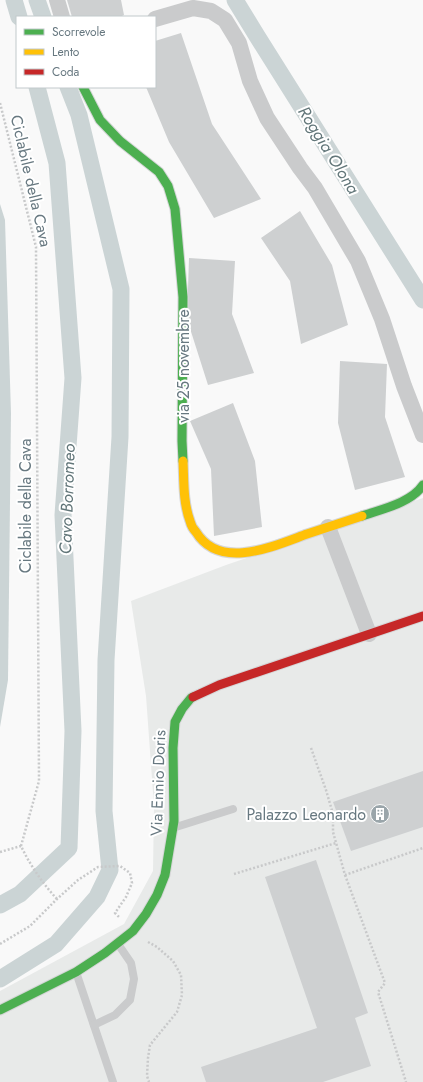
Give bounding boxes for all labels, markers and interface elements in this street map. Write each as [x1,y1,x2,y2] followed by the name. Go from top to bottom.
[16,16,156,88] legend
[52,23,106,41] text: Scorrevole
[52,43,80,61] text: Lento
[52,63,80,81] text: Coda
[292,101,366,199] water label: Roggia Olona
[5,113,57,249] street label: Ciclabile della Cava
[172,309,195,423] street label: via 25 novembre
[14,439,37,573] street label: Ciclabile della Cava
[53,443,81,555] water label: Cavo Borromeo
[145,730,171,836] street label: Via Ennio Doris
[247,803,366,826] place label: Palazzo Leonardo
[369,803,391,825] building icon: Palazzo Leonardo

